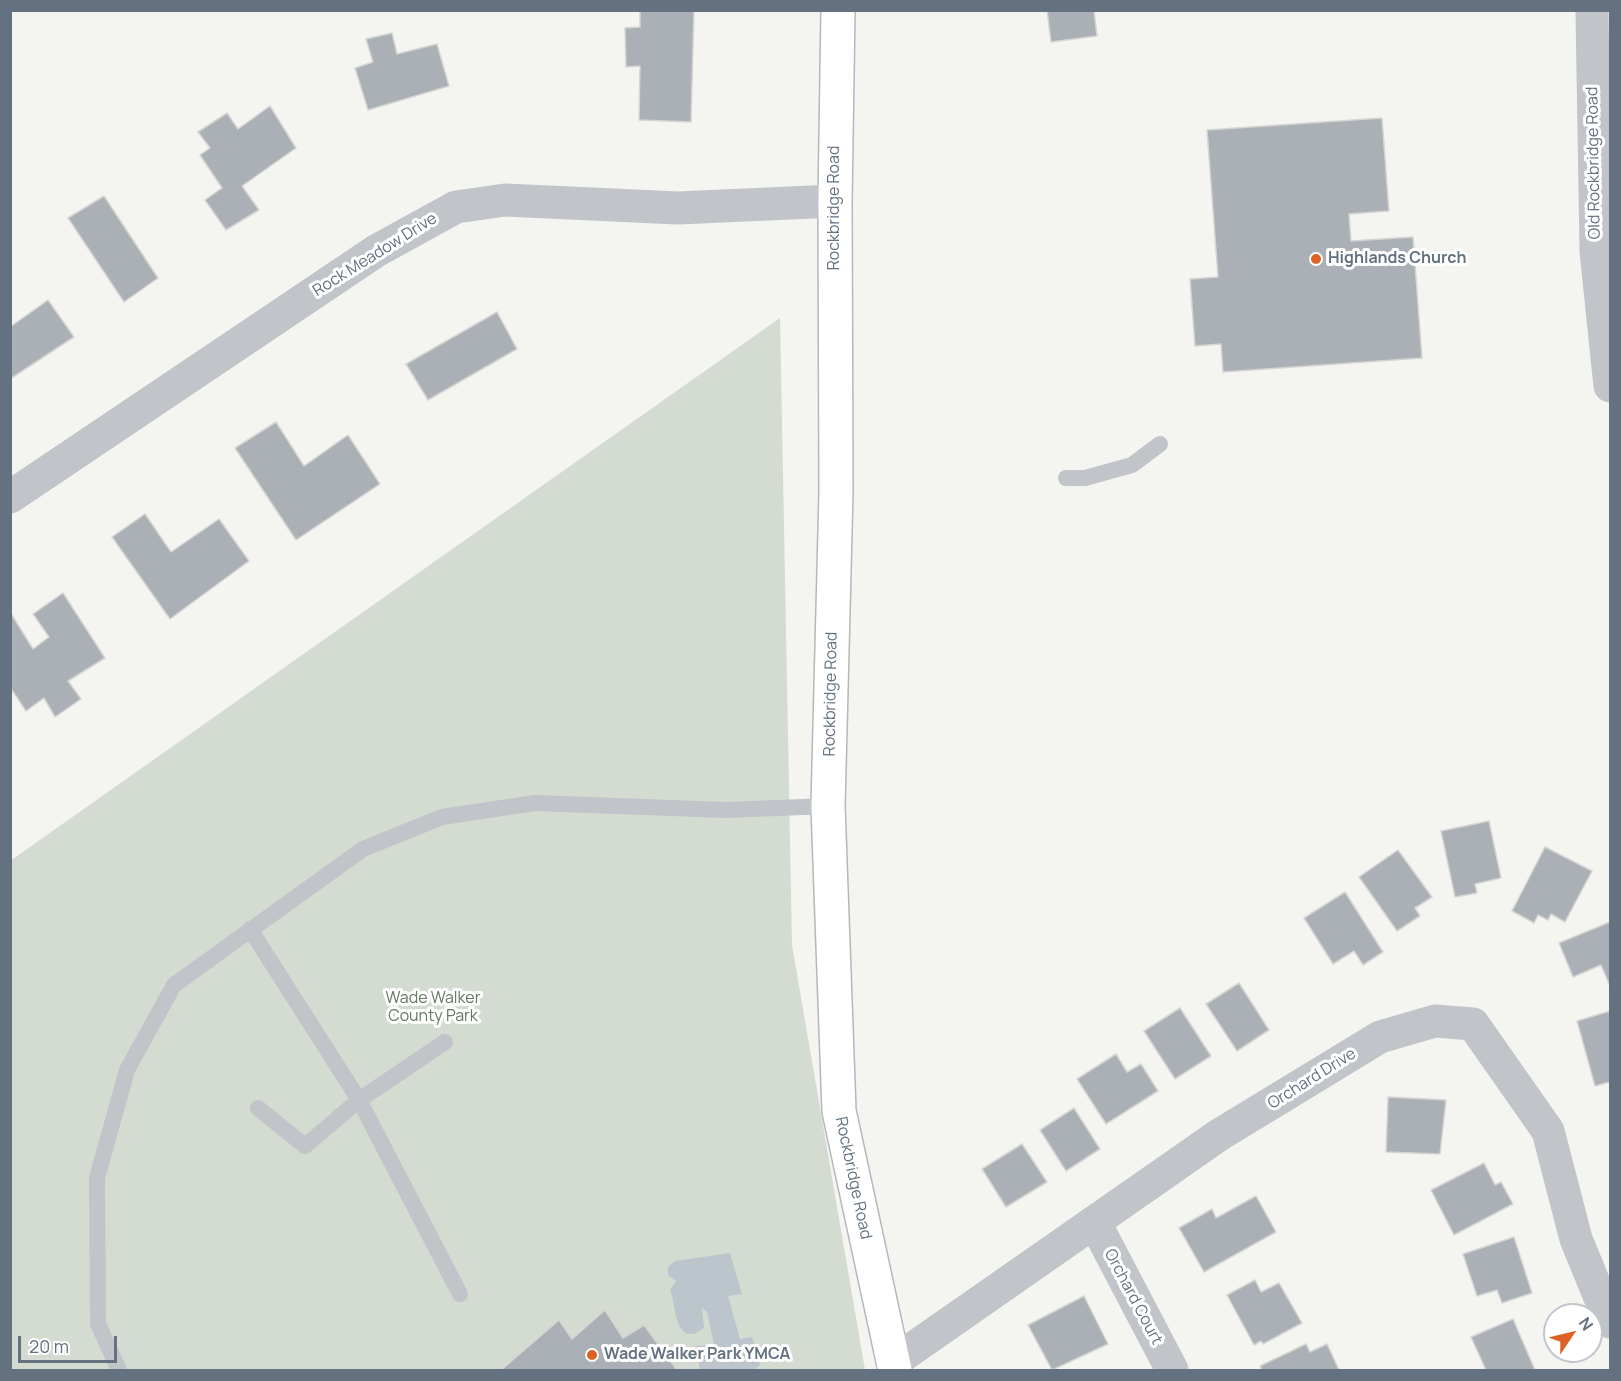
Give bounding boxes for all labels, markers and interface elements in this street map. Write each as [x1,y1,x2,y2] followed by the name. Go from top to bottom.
[1583,86,1605,240] street label: Old Rockbridge Road
[825,146,845,270] street label: Rockbridge Road
[309,209,441,301] street label: Rock Meadow Drive
[1328,249,1466,269] place label: Highlands Church
[1309,252,1323,266] marker: Highlands Church
[820,631,842,757] street label: Rockbridge Road
[386,989,480,1027] park label: Wade Walker County Park
[1264,1044,1360,1114] street label: Orchard Drive
[831,1115,875,1241] street label: Rockbridge Road
[1100,1246,1166,1348] street label: Orchard Court
[1543,1303,1603,1363] north arrow
[1574,1313,1598,1335] text: N
[21,1324,120,1362] scale bar
[29,1334,69,1358] text: 20 m
[604,1345,790,1365] place label: Wade Walker Park YMCA
[585,1348,599,1362] marker: Wade Walker Park YMCA

